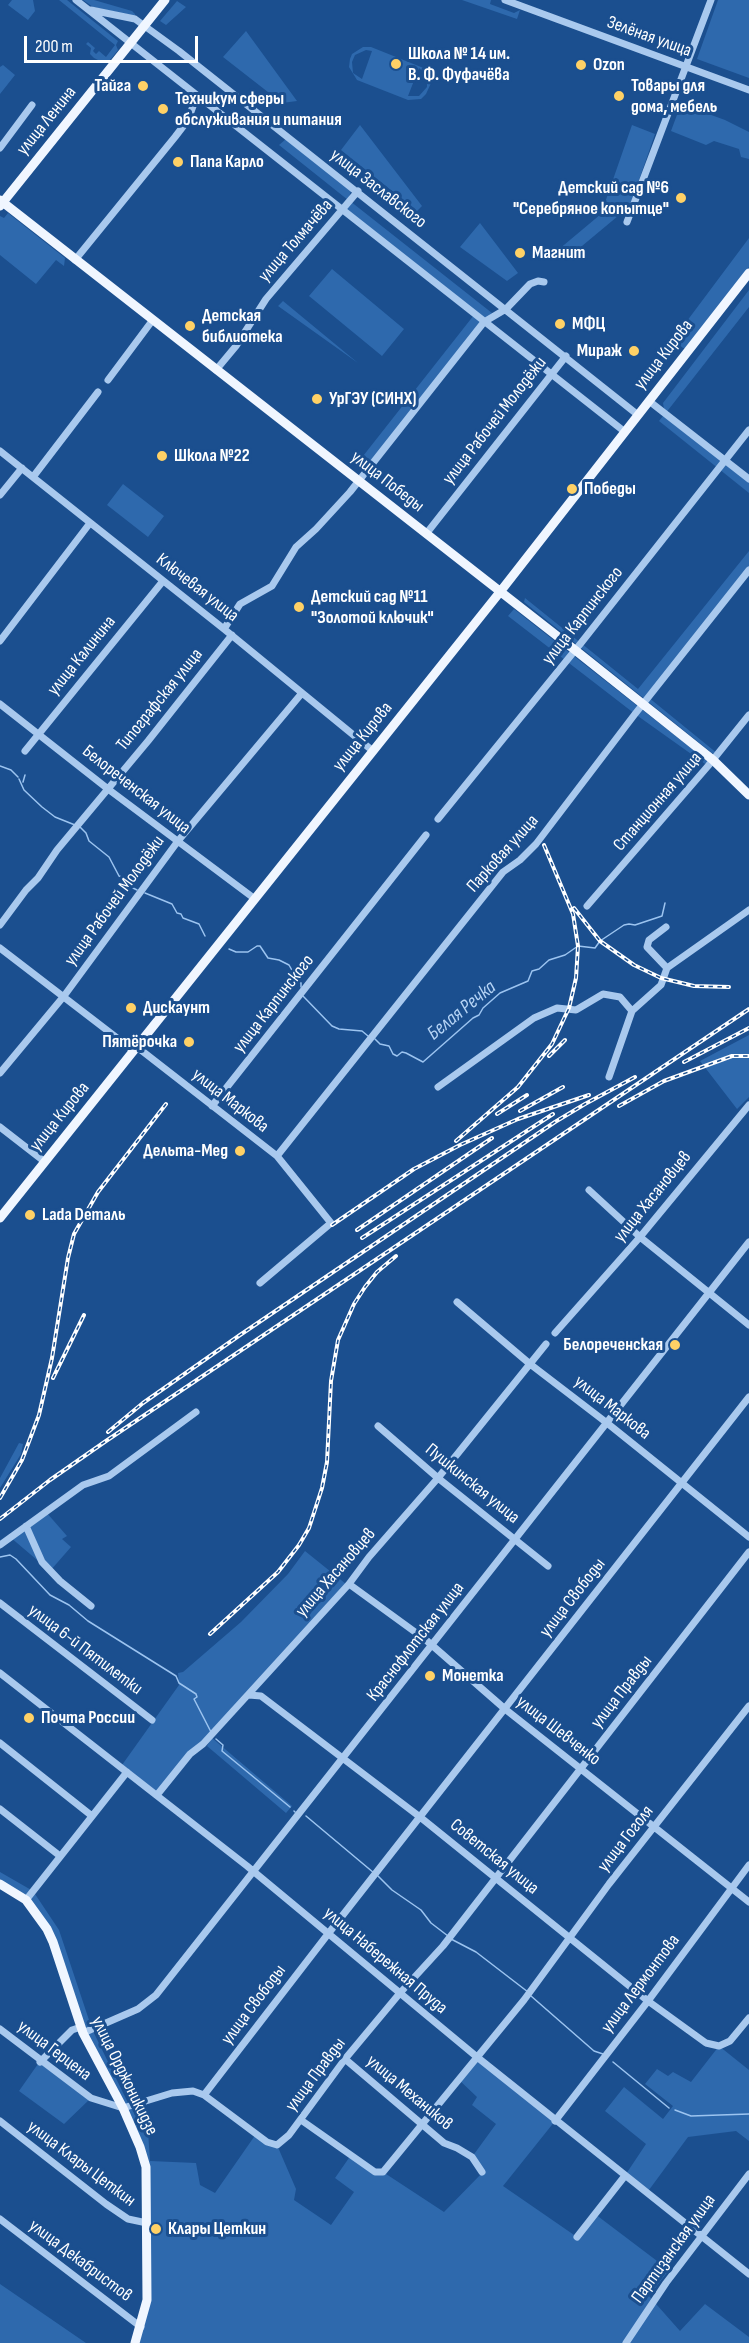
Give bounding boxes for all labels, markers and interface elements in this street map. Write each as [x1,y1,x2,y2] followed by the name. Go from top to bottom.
[604,12,694,62] street label: Зелёная улица
[27,24,201,62] scale bar
[35,36,73,57] text: 200 m
[408,43,510,86] place label: Школа № 14 им. В. Ф. Фуфачёва
[593,54,625,76] place label: Ozon
[389,57,403,71] marker: Школа № 14 им. В. Ф. Фуфачёва
[574,58,588,72] marker: Ozon
[95,75,131,97] place label: Тайга
[631,75,717,118] place label: Товары для дома, мебель
[136,79,150,93] marker: Тайга
[13,82,81,160] street label: улица Ленина
[175,88,342,130] place label: Техникум сферы обслуживания и питания
[612,89,626,103] marker: Товары для дома, мебель
[156,102,170,116] marker: Техникум сферы обслуживания и питания
[325,145,431,233] street label: улица Заславского
[190,151,264,173] place label: Папа Карло
[171,155,185,169] marker: Папа Карло
[513,177,669,219] place label: Детский сад №6 "Серебряное копытце"
[674,191,688,205] marker: Детский сад №6 "Серебряное копытце"
[254,195,338,287] street label: улица Толмачёва
[532,242,585,264] place label: Магнит
[513,246,527,260] marker: Магнит
[202,305,283,348] place label: Детская библиотека
[572,313,605,335] place label: МФЦ
[630,316,698,394] street label: улица Кирова
[553,317,567,331] marker: МФЦ
[183,319,197,333] marker: Детская библиотека
[577,340,622,362] place label: Мираж
[627,344,641,358] marker: Мираж
[438,353,552,489] street label: улица Рабочей Молодёжи
[329,388,416,410] place label: УрГЭУ (СИНХ)
[310,392,324,406] marker: УрГЭУ (СИНХ)
[174,445,250,467] place label: Школа №22
[346,447,428,517] street label: улица Победы
[155,449,169,463] marker: Школа №22
[584,478,636,500] place label: Победы
[565,482,579,496] marker: Победы
[151,549,243,627] street label: Ключевая улица
[538,563,628,669] street label: улица Карпинского
[311,586,434,628] place label: Детский сад №11 "Золотой ключик"
[292,600,306,614] marker: Детский сад №11 "Золотой ключик"
[43,612,121,700] street label: улица Калинина
[112,645,208,755] street label: Типографская улица
[329,698,397,776] street label: улица Кирова
[78,741,194,839] street label: Белореченская улица
[609,748,707,856] street label: Станционная улица
[463,811,543,897] street label: Парковая улица
[60,832,170,970] street label: улица Рабочей Молодёжи
[229,951,319,1057] street label: улица Карпинского
[423,976,501,1046] water label: Белая Речка
[143,997,210,1019] place label: Дискаунт
[124,1001,138,1015] marker: Дискаунт
[102,1031,177,1053] place label: Пятёрочка
[182,1035,196,1049] marker: Пятёрочка
[187,1064,273,1138] street label: улица Маркова
[26,1078,94,1156] street label: улица Кирова
[143,1140,228,1162] place label: Дельта-Мед
[233,1144,247,1158] marker: Дельта-Мед
[610,1147,696,1247] street label: улица Хасановцев
[42,1204,125,1226] place label: Lada Dеталь
[23,1208,37,1222] marker: Lada Dеталь
[563,1334,663,1356] place label: Белореченская
[668,1338,682,1352] marker: Белореченская
[569,1371,655,1445] street label: улица Маркова
[420,1439,524,1529] street label: Пушкинская улица
[291,1524,381,1622] street label: улица Хасановцев
[535,1554,611,1642] street label: улица Свободы
[363,1578,469,1706] street label: Краснофлотская улица
[24,1600,146,1700] street label: улица 6-й Пятилетки
[587,1651,657,1733] street label: улица Правды
[442,1665,504,1687] place label: Монетка
[423,1669,437,1683] marker: Монетка
[512,1691,604,1771] street label: улица Шевченко
[41,1707,135,1729] place label: Почта России
[22,1711,36,1725] marker: Почта России
[593,1801,659,1877] street label: улица Гоголя
[445,1815,543,1899] street label: Советская улица
[319,1903,451,2019] street label: улица Набережная Пруда
[597,1930,685,2038] street label: улица Лермонтова
[217,1961,291,2049] street label: улица Свободы
[86,2013,162,2139] street label: улица Орджоникидзе
[13,2016,95,2086] street label: улица Герцена
[281,2034,351,2116] street label: улица Правды
[362,2051,456,2135] street label: улица Механиков
[23,2116,139,2212] street label: улица Клары Цеткин
[627,2190,721,2308] street label: Партизанская улица
[24,2215,136,2307] street label: улица Декабристов
[168,2218,266,2240] place label: Клары Цеткин
[149,2222,163,2236] marker: Клары Цеткин

